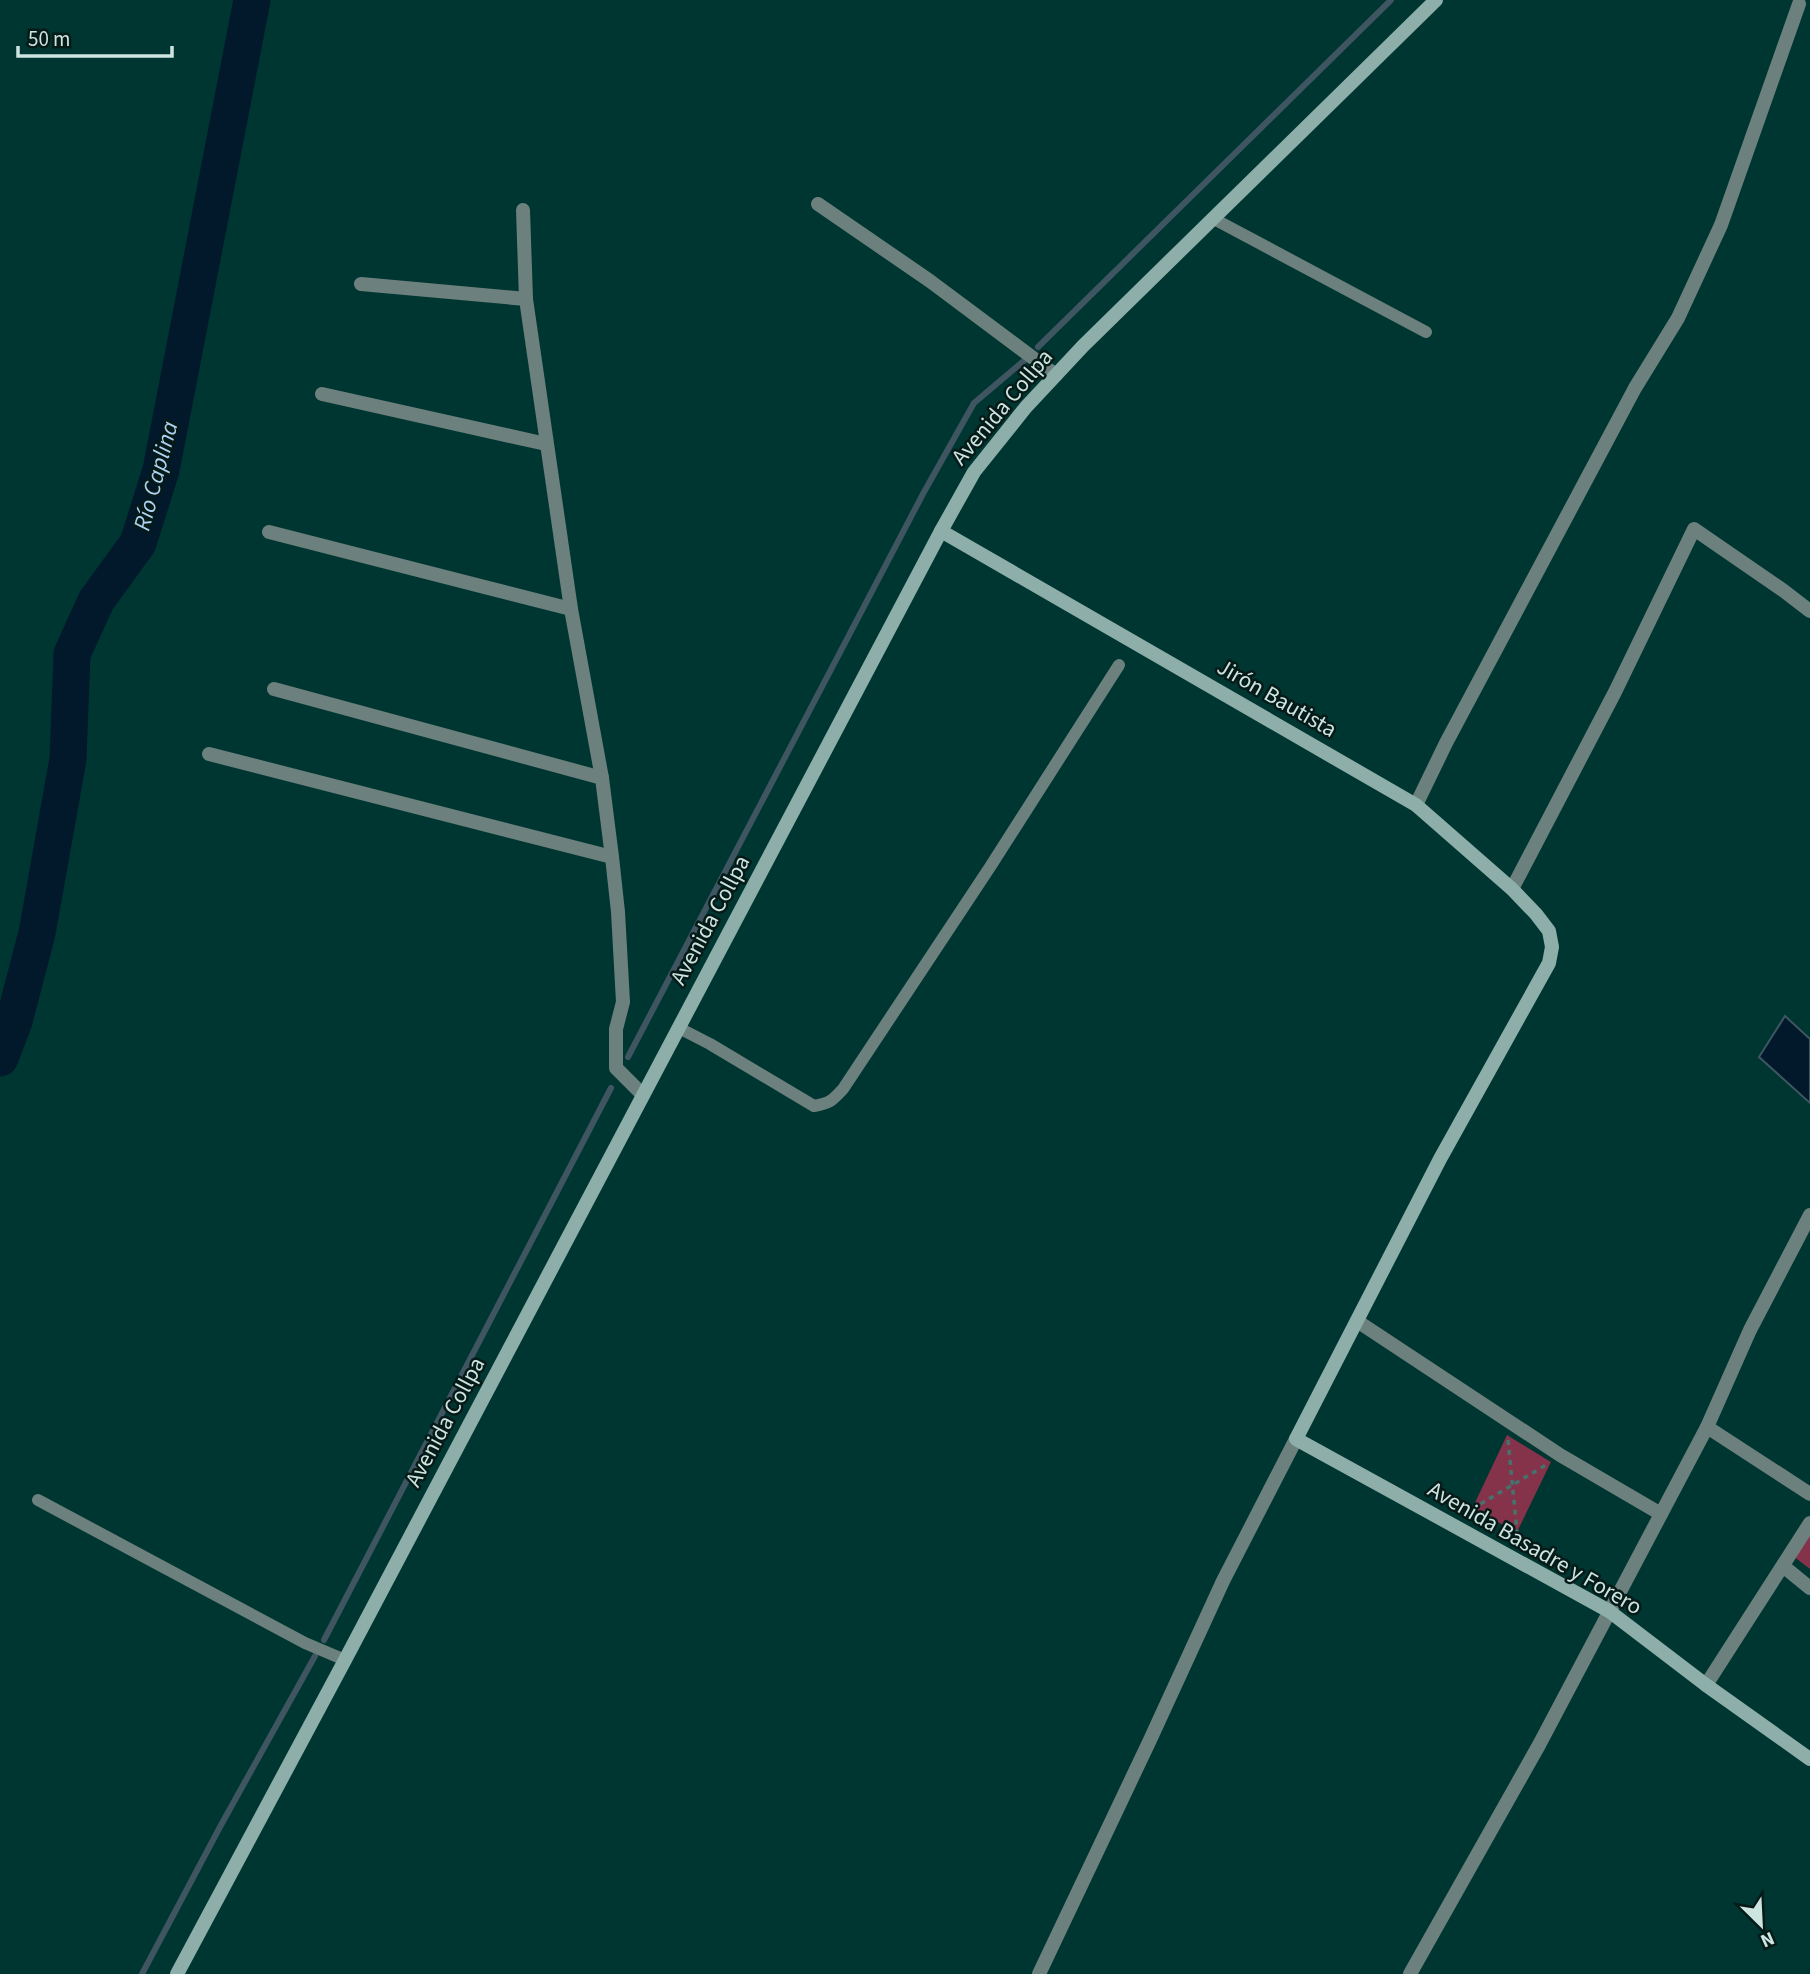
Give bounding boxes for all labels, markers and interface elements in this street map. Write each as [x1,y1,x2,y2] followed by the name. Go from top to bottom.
[18,14,172,58] scale bar
[28,24,70,54] text: 50 m
[943,342,1061,472] street label: Avenida Collpa
[125,417,187,535] water label: Río Caplina
[1211,650,1343,746] street label: Jirón Bautista
[662,849,758,991] street label: Avenida Collpa
[397,1351,493,1493] street label: Avenida Collpa
[1422,1473,1648,1623] street label: Avenida Basadre y Forero
[1726,1890,1796,1960] north arrow
[1756,1924,1779,1954] text: N

